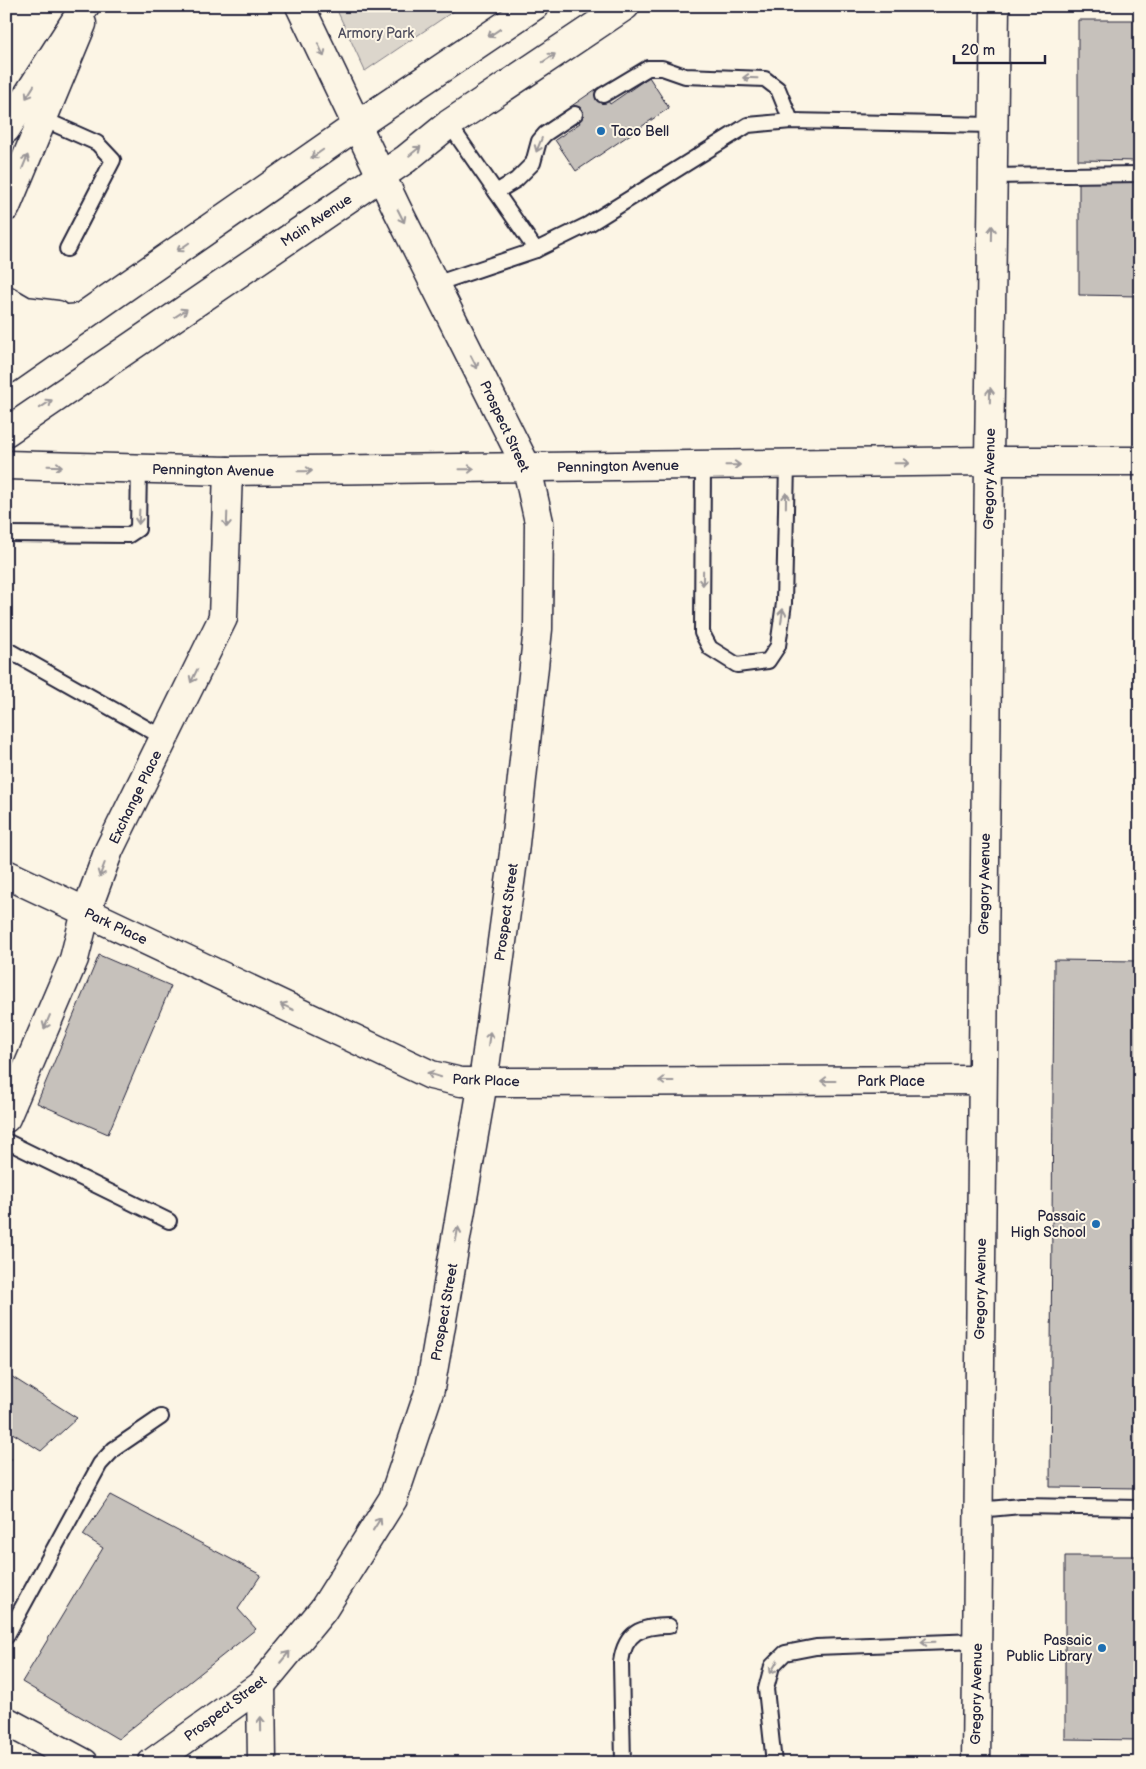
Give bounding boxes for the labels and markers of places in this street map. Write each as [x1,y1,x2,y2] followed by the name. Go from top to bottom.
[611,123,669,140] place label: Taco Bell
[595,125,607,137] marker: Taco Bell
[1010,1208,1086,1241] place label: Passaic High School
[1090,1218,1102,1230] marker: Passaic High School
[1006,1632,1093,1665] place label: Passaic Public Library
[1096,1642,1108,1654] marker: Passaic Public Library

